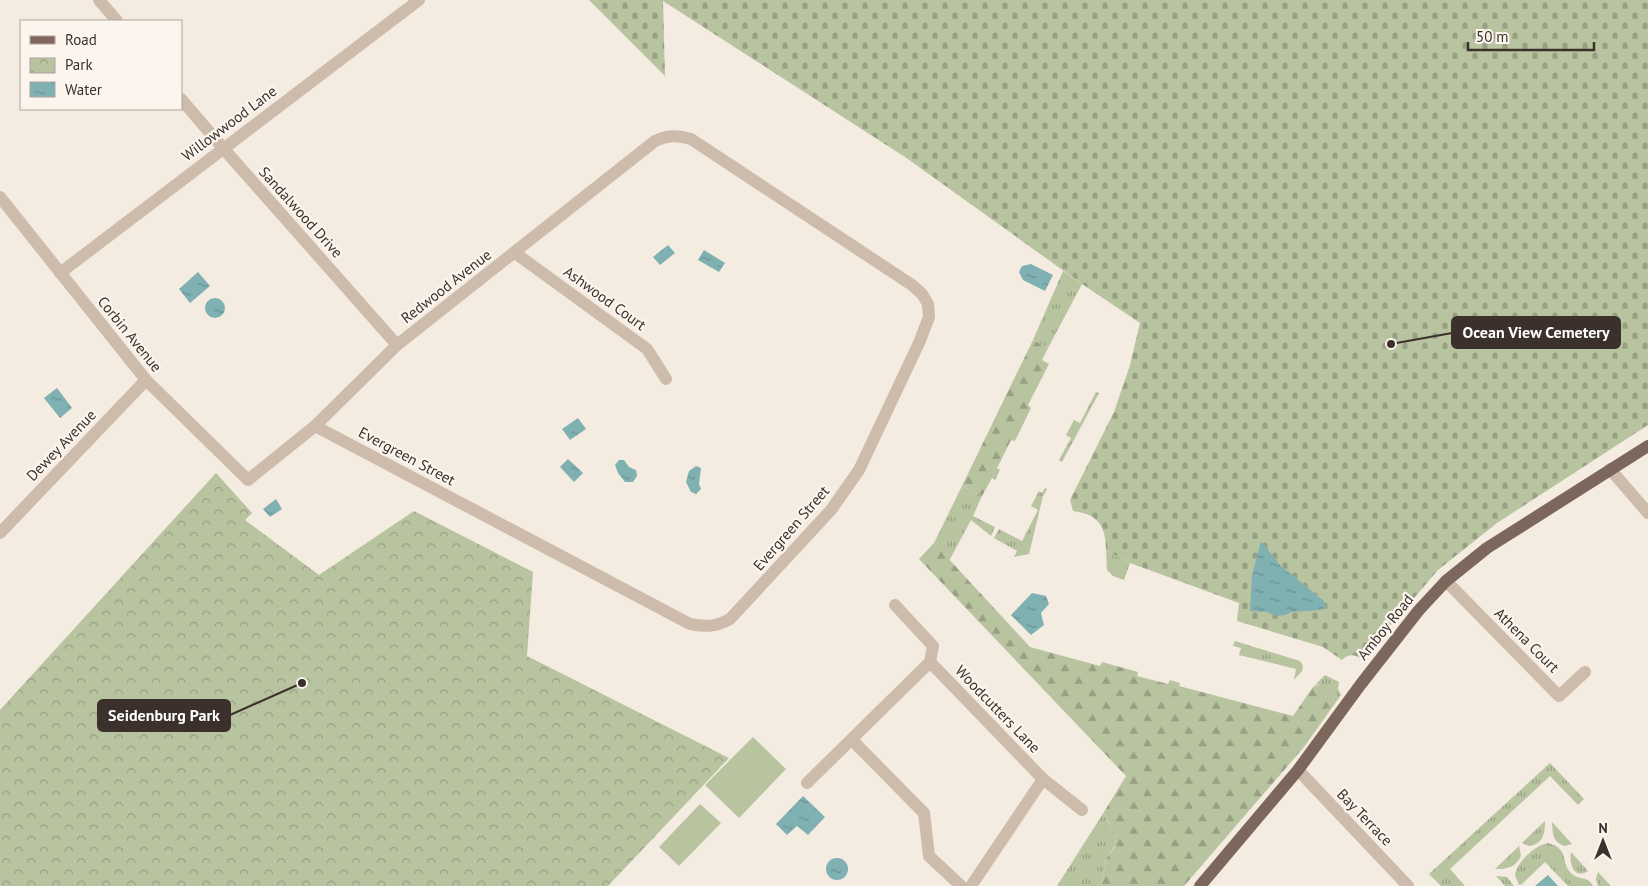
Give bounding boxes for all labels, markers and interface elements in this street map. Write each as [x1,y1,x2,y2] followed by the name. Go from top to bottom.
[20,20,182,110] legend
[1468,20,1594,52] scale bar
[1476,27,1509,46] text: 50 m
[65,30,97,49] text: Road
[65,55,93,74] text: Park
[65,80,102,99] text: Water
[178,81,280,165] street label: Willowwood Lane
[255,162,347,262] street label: Sandalwood Drive
[397,245,495,327] street label: Redwood Avenue
[560,262,650,334] street label: Ashwood Court
[94,292,166,376] street label: Corbin Avenue
[1452,317,1620,348] callout: Ocean View Cemetery
[1462,322,1610,342] text: Ocean View Cemetery
[22,405,100,485] street label: Dewey Avenue
[355,423,459,489] street label: Evergreen Street
[749,482,833,574] street label: Evergreen Street
[1353,590,1417,664] street label: Amboy Road
[1491,604,1563,676] street label: Athena Court
[951,661,1045,757] street label: Woodcutters Lane
[98,700,230,731] callout: Seidenburg Park
[108,705,220,725] text: Seidenburg Park
[1333,785,1397,849] street label: Bay Terrace
[1578,816,1628,866] north arrow
[1598,819,1608,837] text: N

